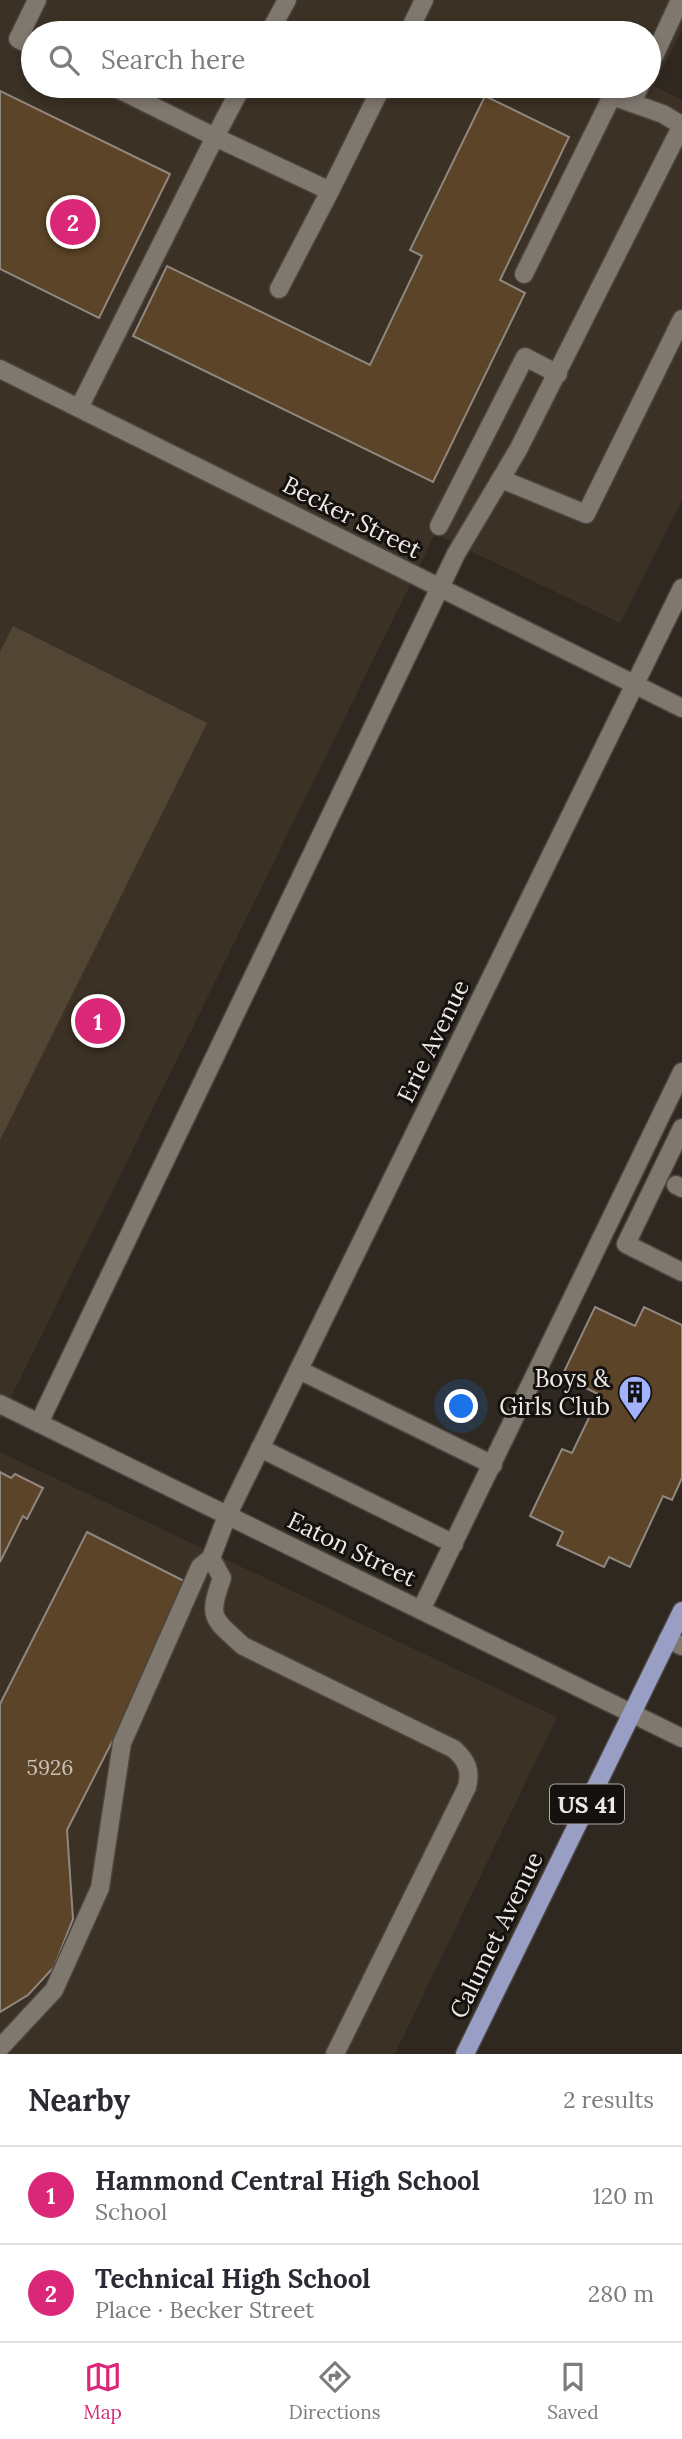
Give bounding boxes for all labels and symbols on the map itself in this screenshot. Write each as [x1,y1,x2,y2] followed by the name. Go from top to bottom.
[50,196,96,248] pin: 2
[278,469,427,565] street label: Becker Street
[390,975,476,1107] street label: Erie Avenue
[75,995,121,1047] pin: 1
[499,1363,610,1422] place label: Boys & Girls Club
[616,1373,654,1422] building icon: Boys & Girls Club
[444,1389,478,1423] your location
[283,1505,422,1594] street label: Eaton Street
[27,1754,74,1781] house number: 5926
[550,1784,624,1824] road number: US 41
[442,1847,550,2023] street label: Calumet Avenue

